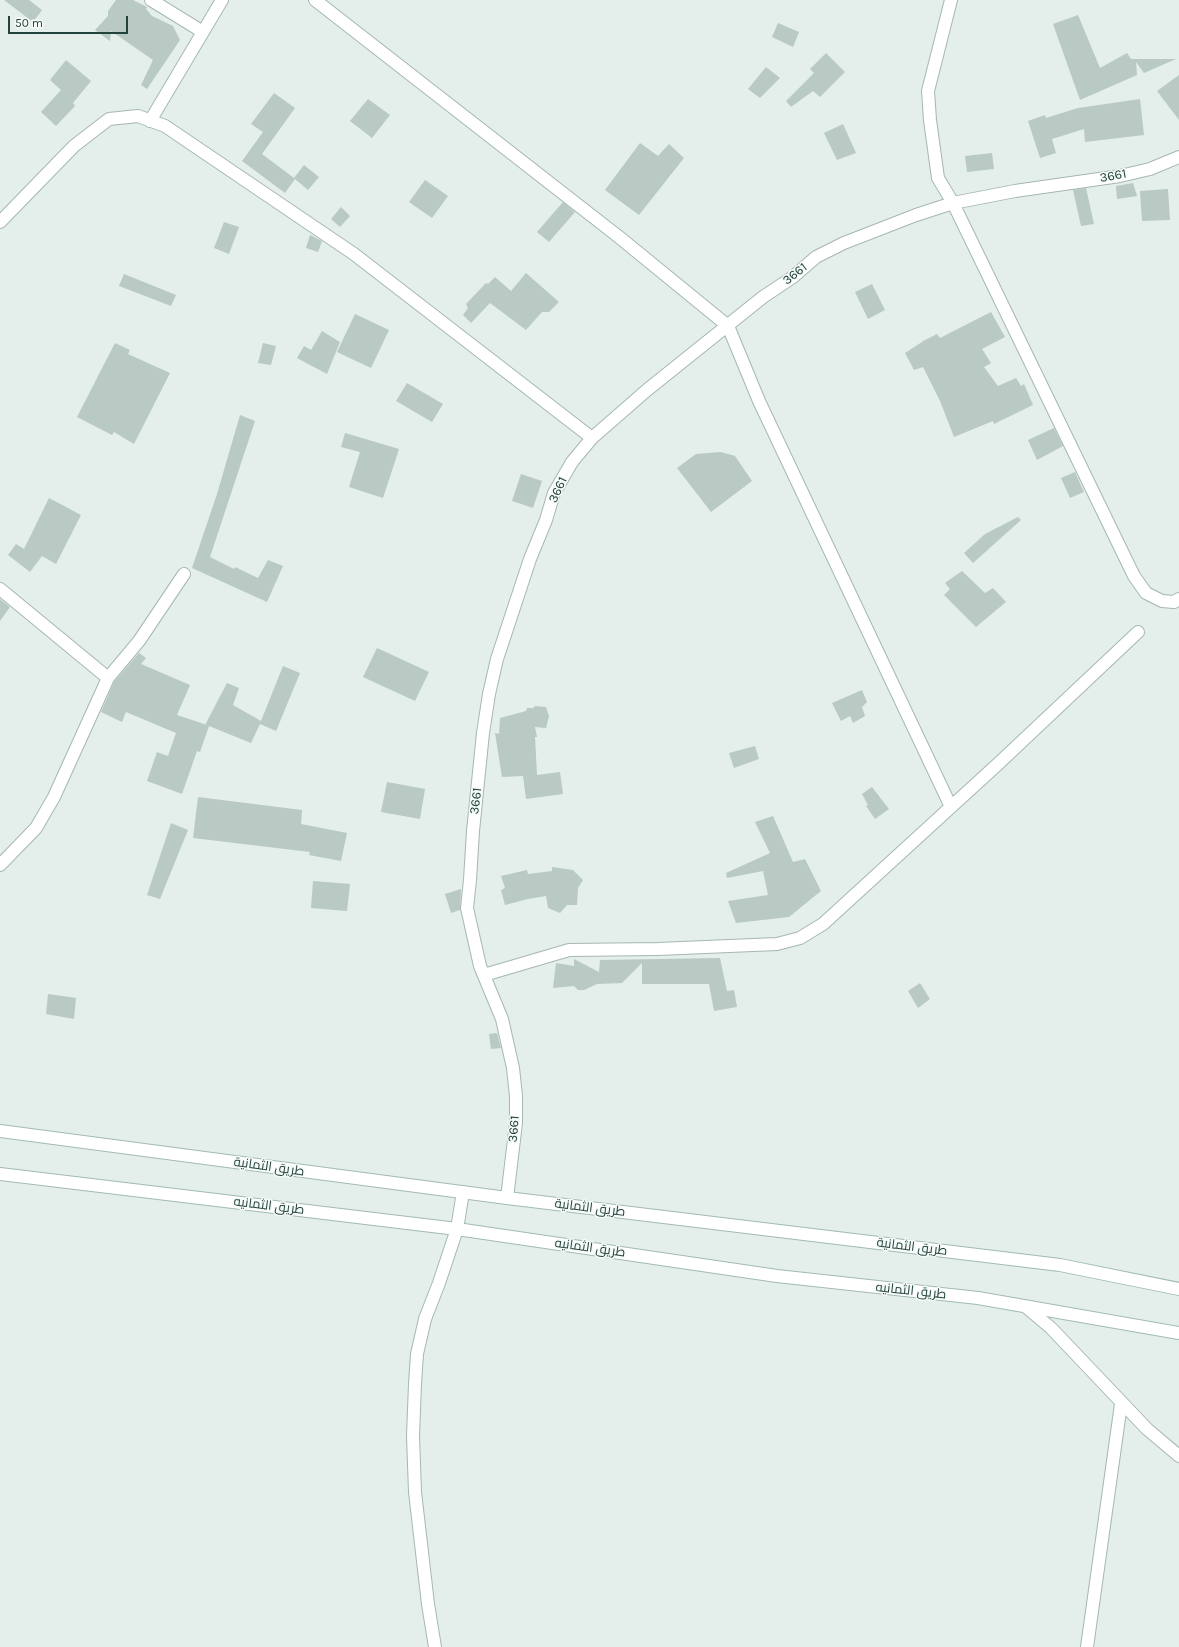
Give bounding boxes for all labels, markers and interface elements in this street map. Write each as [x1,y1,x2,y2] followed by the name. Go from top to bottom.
[10,8,130,34] scale bar
[15,16,43,30] text: 50 m
[1098,166,1128,186] street label: 3661
[780,260,810,288] street label: 3661
[545,475,571,505] street label: 3661
[467,787,485,815] street label: 3661
[505,1115,523,1143] street label: 3661
[233,1154,305,1180] street label: طريق الثمانية
[233,1194,305,1218] street label: طريق الثمانيه
[554,1196,626,1220] street label: طريق الثمانية
[554,1235,626,1261] street label: طريق الثمانيه
[876,1235,948,1259] street label: طريق الثمانية
[875,1280,947,1302] street label: طريق الثمانيه

